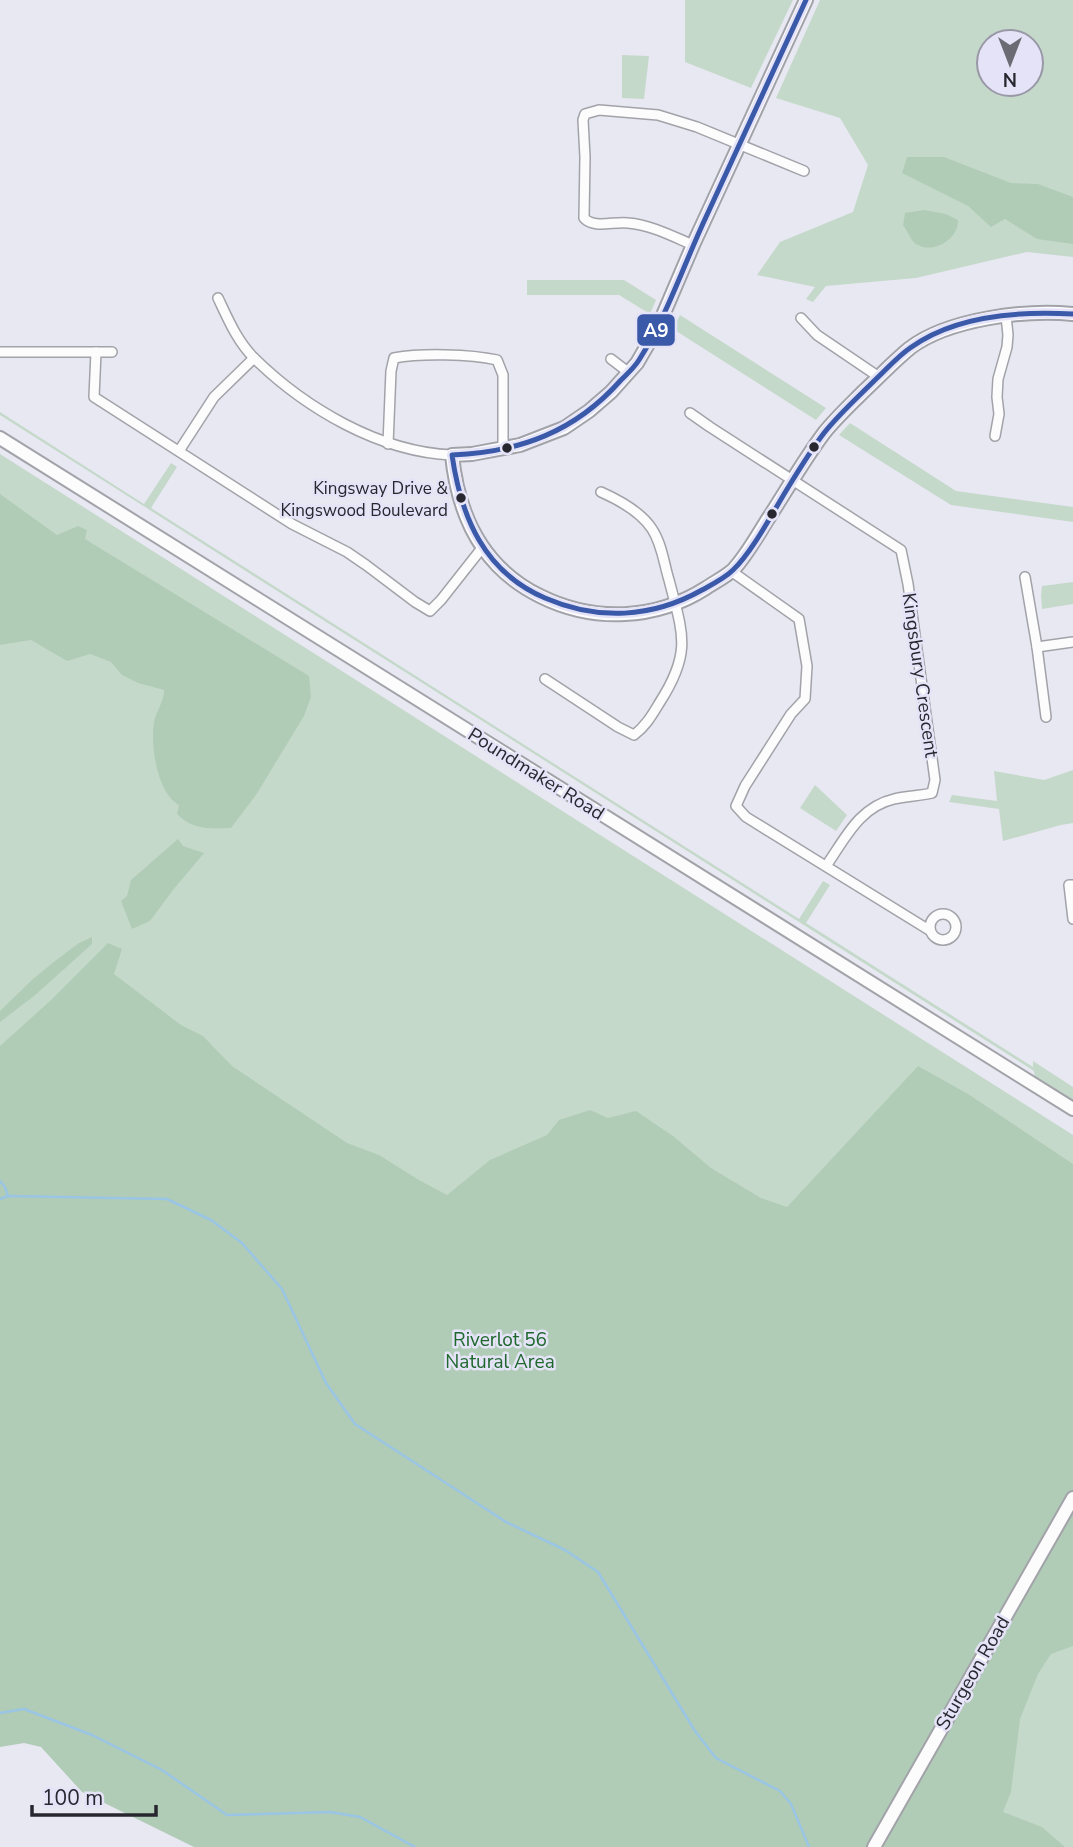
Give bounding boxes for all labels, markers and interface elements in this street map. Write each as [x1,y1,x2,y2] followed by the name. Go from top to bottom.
[975,28,1045,98] north arrow
[1003,66,1017,92] text: N
[636,313,676,347] line badge: A9
[643,318,669,344] text: A9
[807,440,821,454] unlabelled marker
[500,441,514,455] unlabelled marker
[281,477,448,522] place label: Kingsway Drive & Kingswood Boulevard
[454,491,468,505] marker: Kingsway Drive & Kingswood Boulevard
[765,507,779,521] unlabelled marker
[896,591,944,759] street label: Kingsbury Crescent
[463,722,609,826] street label: Poundmaker Road
[445,1327,555,1375] park label: Riverlot 56 Natural Area
[930,1611,1016,1735] street label: Sturgeon Road
[32,1773,156,1817] scale bar
[42,1784,103,1812] text: 100 m

